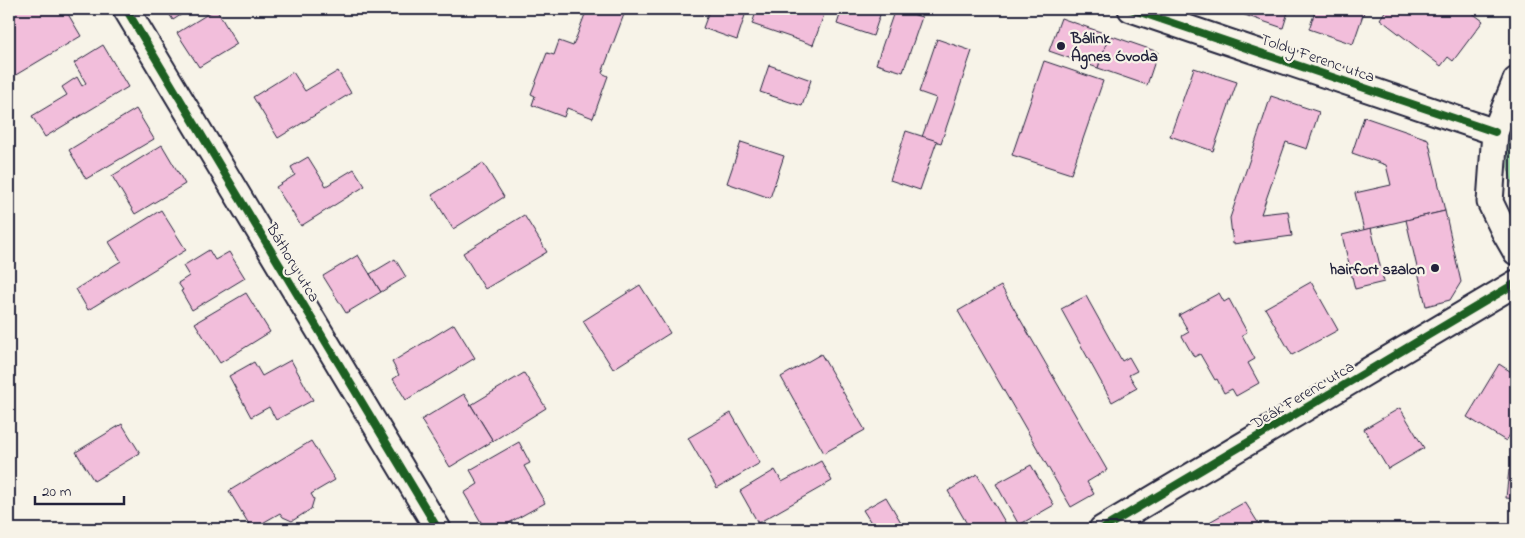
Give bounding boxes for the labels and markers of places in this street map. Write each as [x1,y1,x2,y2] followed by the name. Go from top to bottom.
[1070,27,1158,70] place label: Bálink Ágnes Óvoda
[1055,40,1067,52] marker: Bálink Ágnes Óvoda
[1329,258,1425,282] place label: hairfort szalon
[1429,262,1441,274] marker: hairfort szalon

